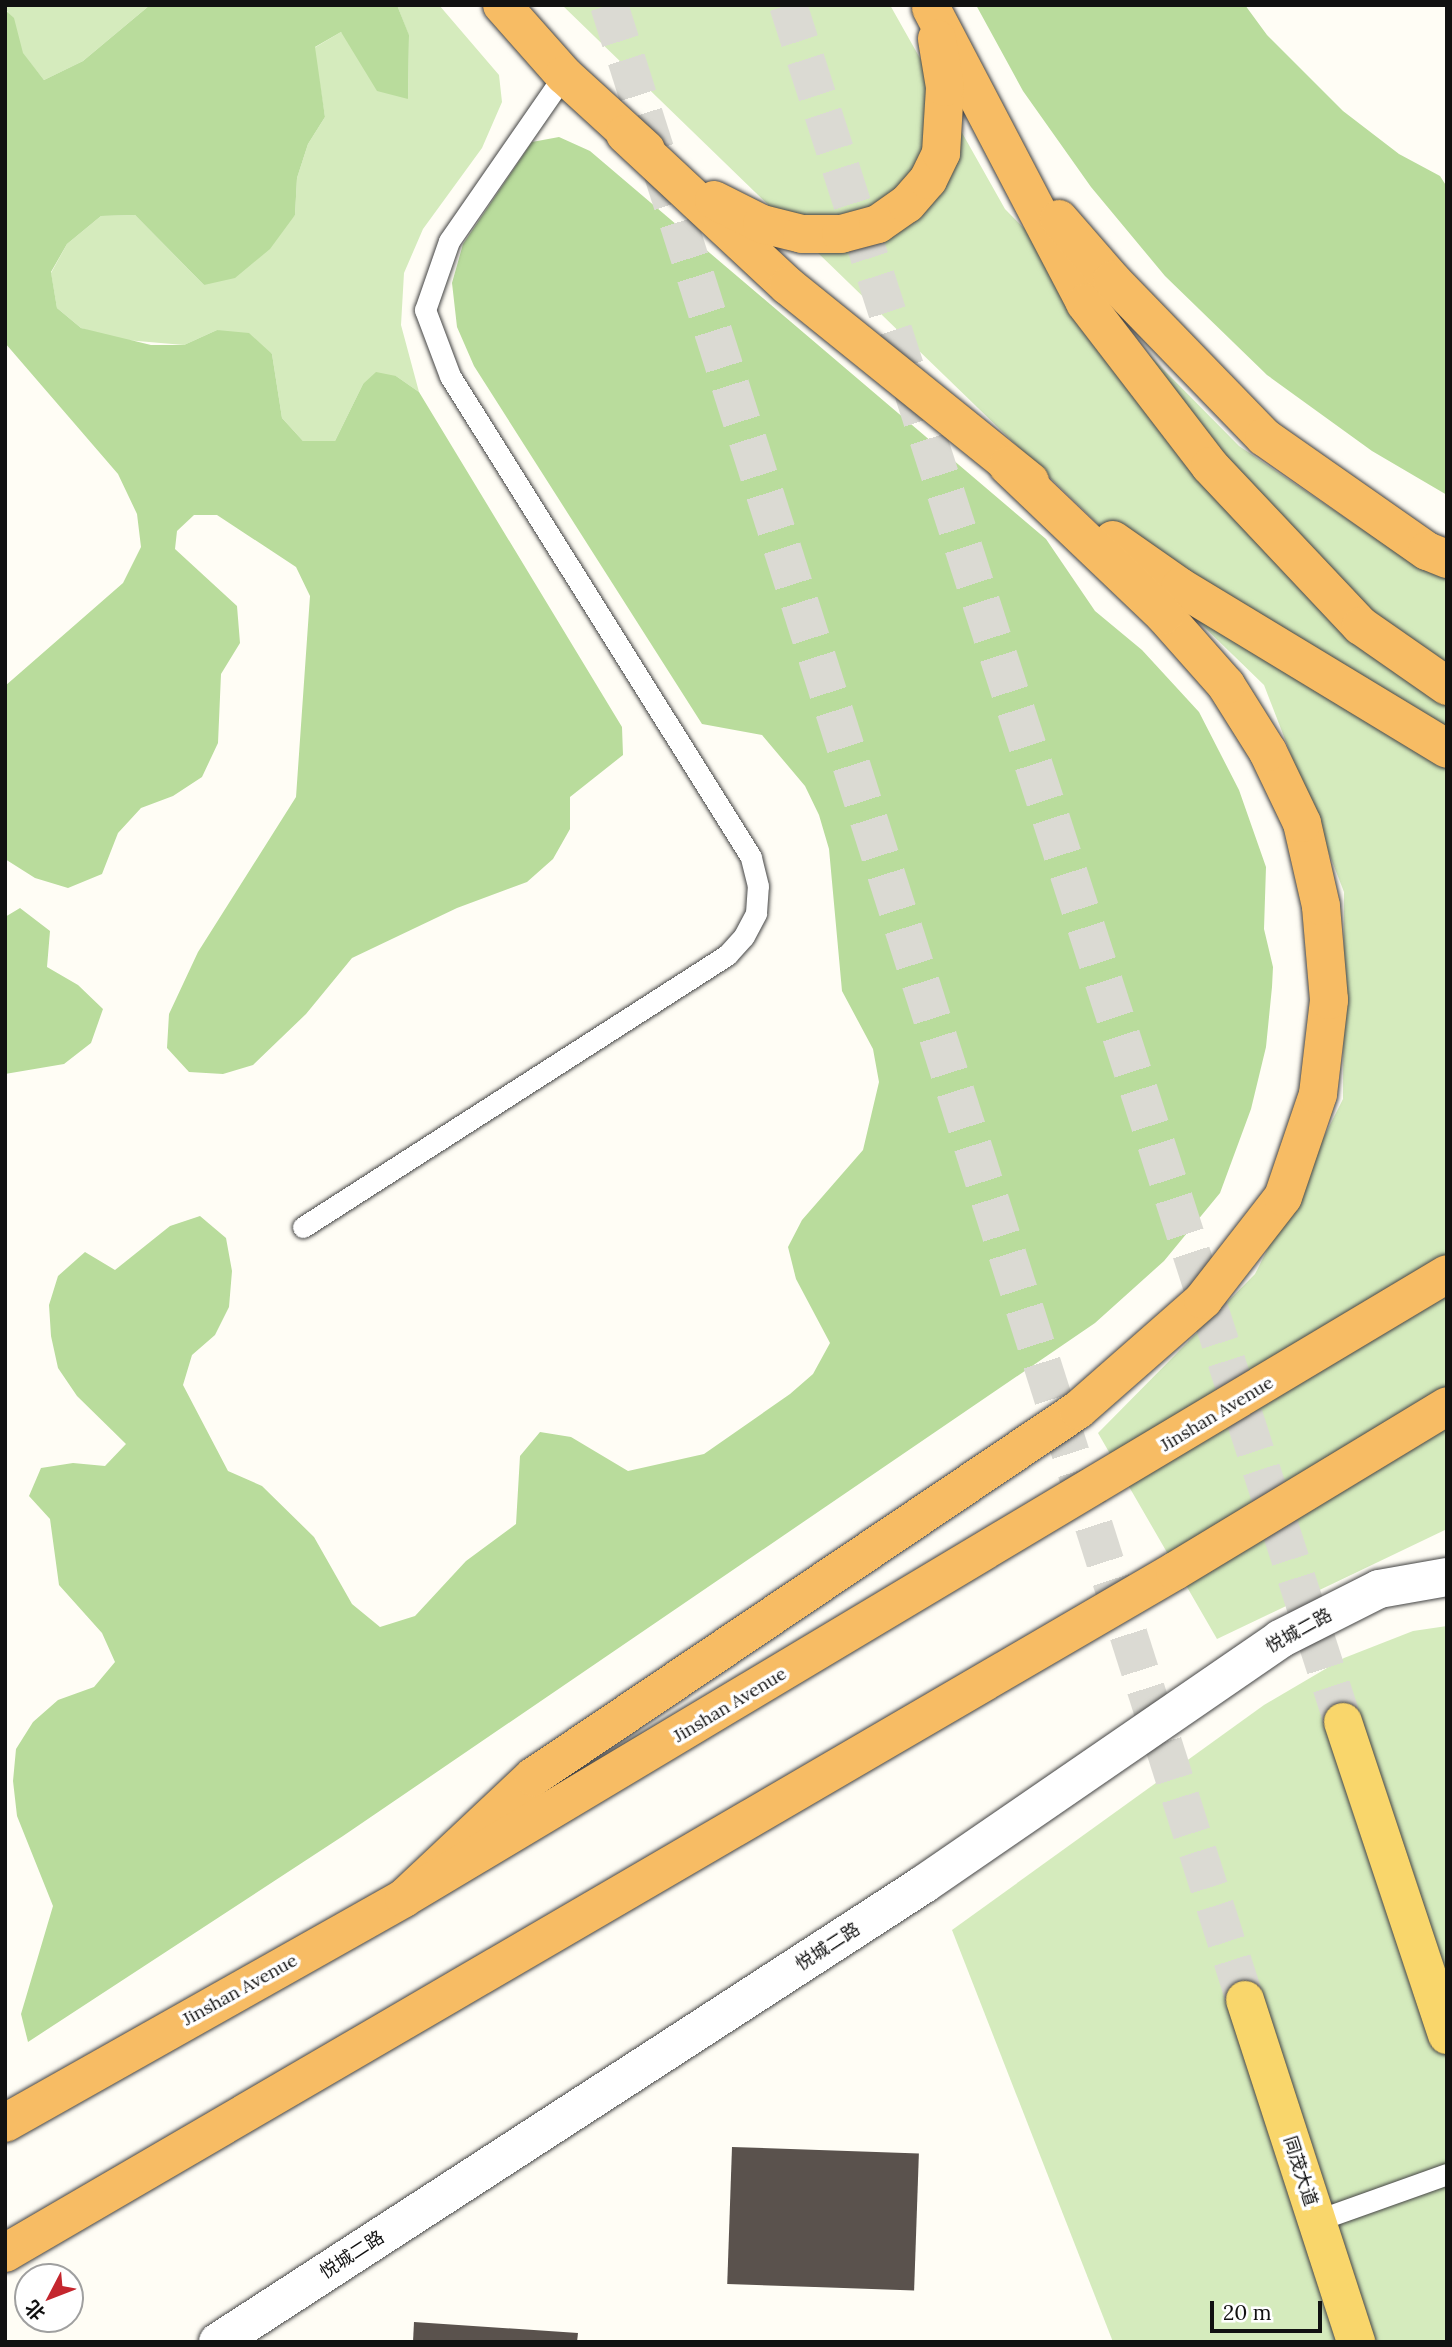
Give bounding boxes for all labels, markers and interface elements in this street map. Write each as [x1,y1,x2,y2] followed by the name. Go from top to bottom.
[1157,1372,1277,1456] street label: Jinshan Avenue
[1262,1604,1336,1658] street label: 悦城二路
[670,1663,790,1747] street label: Jinshan Avenue
[792,1918,864,1976] street label: 悦城二路
[179,1950,301,2030] street label: Jinshan Avenue
[1279,2133,1321,2209] street label: 同茂大道
[316,2226,388,2284] street label: 悦城二路
[14,2263,84,2333] north arrow
[1214,2288,1326,2332] scale bar
[20,2296,50,2326] text: 北
[1223,2299,1272,2326] text: 20 m

